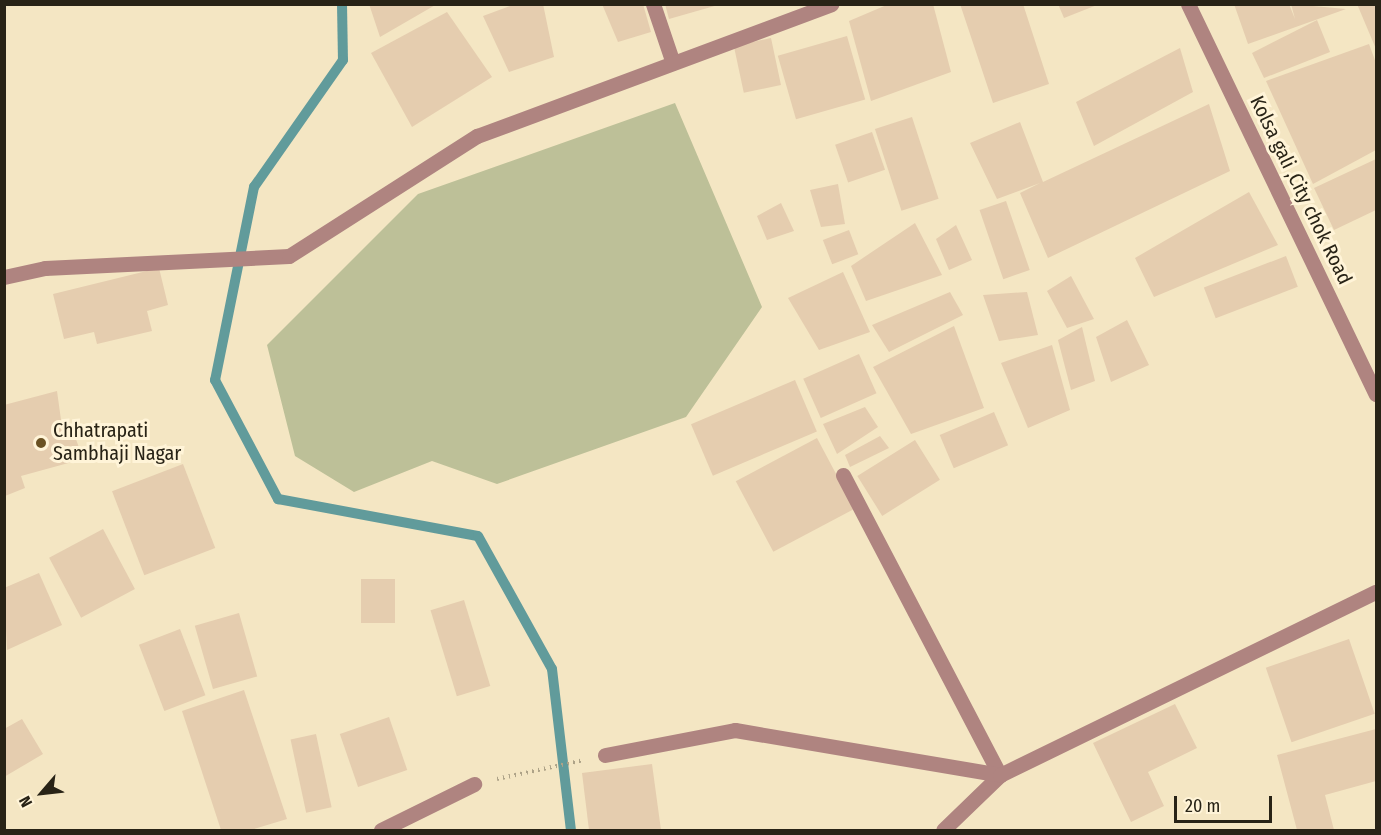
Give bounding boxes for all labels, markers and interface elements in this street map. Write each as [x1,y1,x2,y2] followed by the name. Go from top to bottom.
[1245,92,1357,288] street label: Kolsa gali ,City chok Road
[53,419,181,466] place label: Chhatrapati Sambhaji Nagar
[34,436,48,450] marker: Chhatrapati Sambhaji Nagar
[12,763,72,823] north arrow
[1177,784,1274,822] scale bar
[15,793,36,810] text: N
[1185,795,1220,817] text: 20 m

